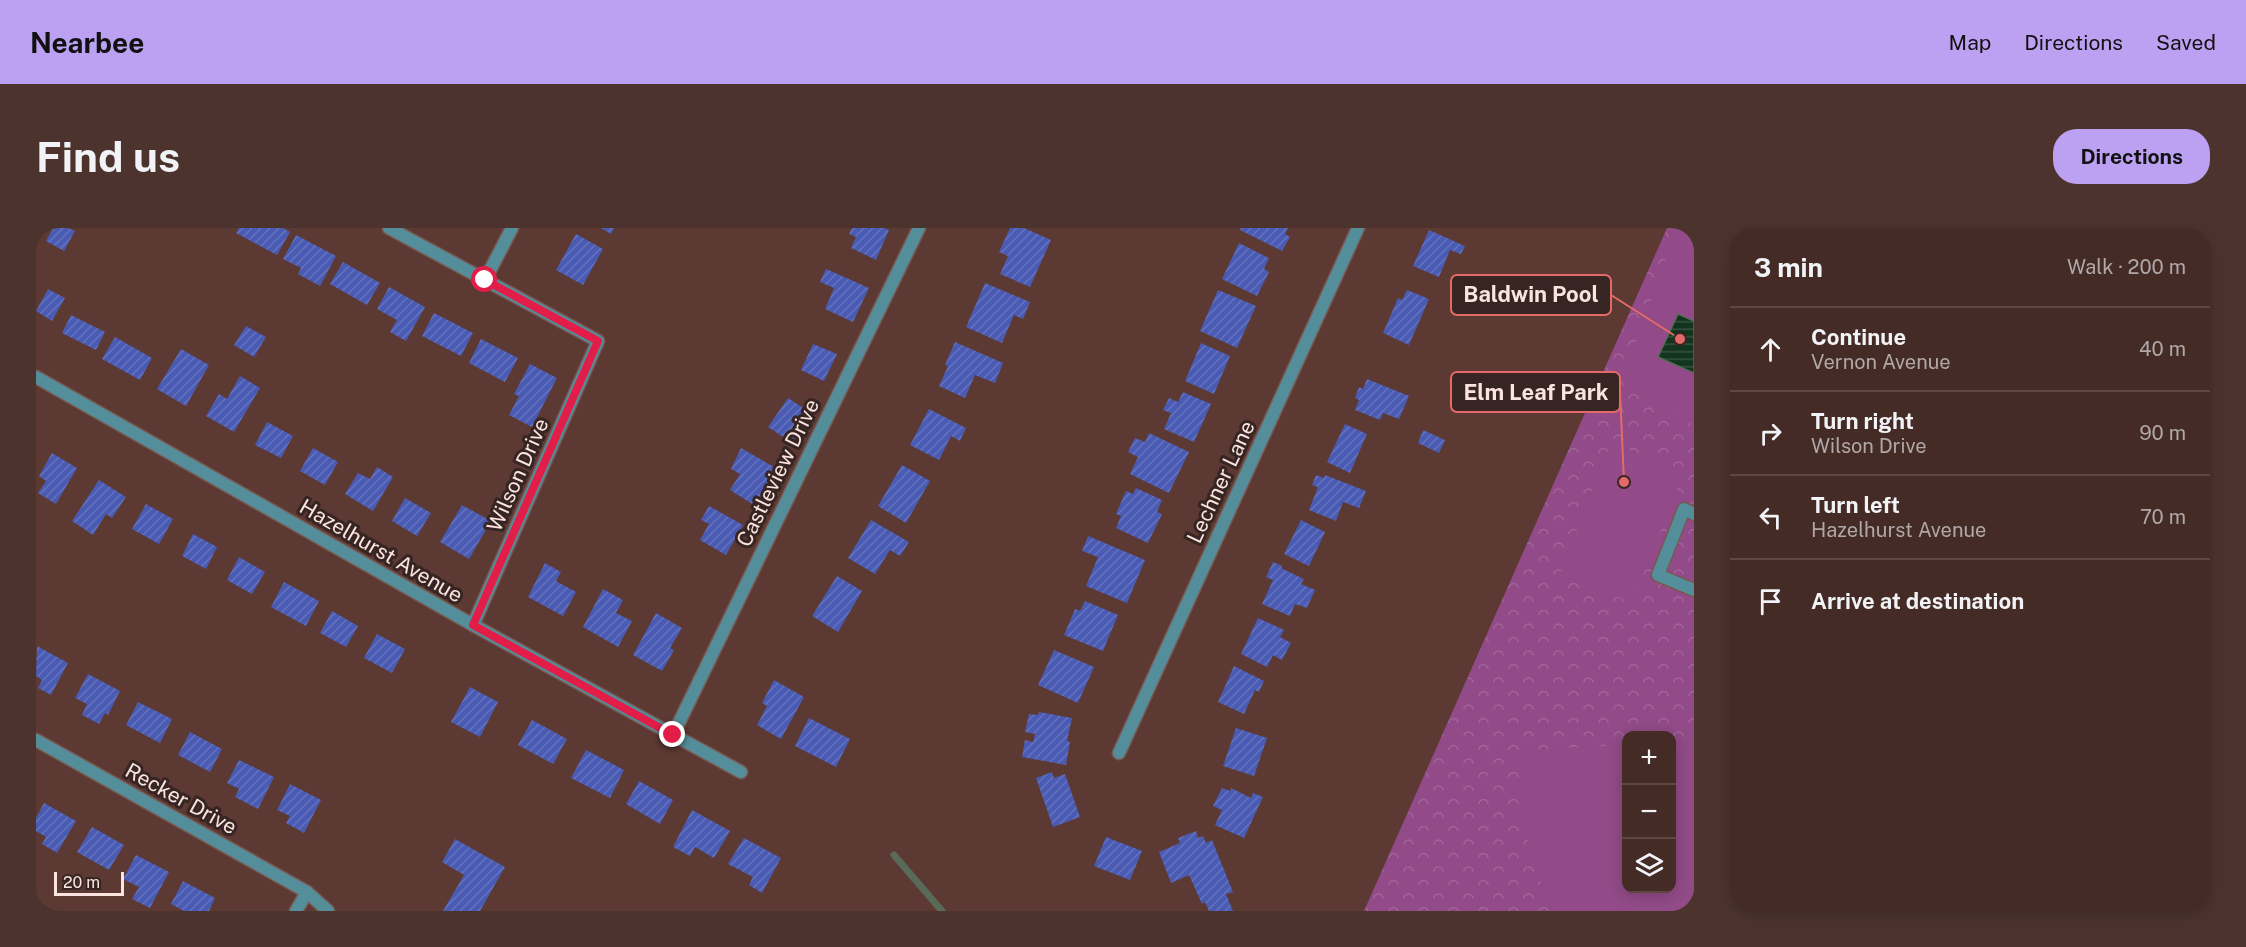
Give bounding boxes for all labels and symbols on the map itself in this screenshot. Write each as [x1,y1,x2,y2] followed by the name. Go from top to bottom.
[471,266,497,292] route start
[1451,275,1611,315] callout: Baldwin Pool
[1463,281,1599,307] text: Baldwin Pool
[1451,372,1620,412] callout: Elm Leaf Park
[1463,379,1609,405] text: Elm Leaf Park
[731,395,824,551] street label: Castleview Drive
[481,414,554,535] street label: Wilson Drive
[1181,417,1260,547] street label: Lechner Lane
[295,494,467,607] street label: Hazelhurst Avenue
[659,721,685,747] route end
[121,758,241,840] street label: Recker Drive
[54,869,124,896] scale bar

